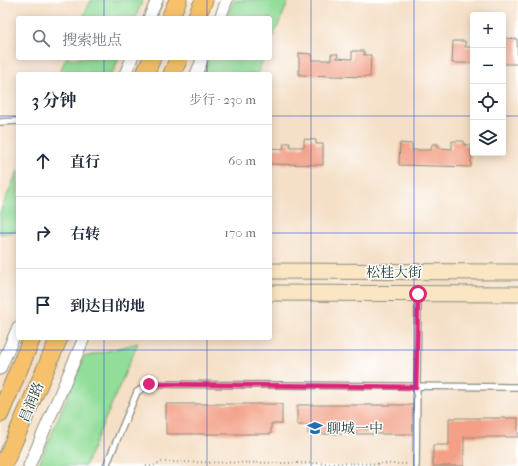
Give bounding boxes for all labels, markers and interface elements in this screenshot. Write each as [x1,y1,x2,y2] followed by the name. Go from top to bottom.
[470,12,506,156] map controls
[470,12,506,48] button: +
[16,16,272,60] search box
[30,27,52,49] icon: search
[62,31,122,49] text: 搜索地点
[470,48,506,84] button: −
[470,84,506,120] button: locate
[32,90,77,110] text: 3 分钟
[189,92,256,107] text: 步行 · 230 m
[470,120,506,156] button: layers
[32,150,54,172] icon: ahead
[70,153,100,171] text: 直行
[228,153,256,168] text: 60 m
[32,222,54,244] icon: right
[70,225,100,243] text: 右转
[224,225,256,240] text: 170 m
[366,264,422,281] street label: 松桂大街
[409,285,427,303] route start
[32,294,54,316] icon: arrive
[70,297,145,315] text: 到达目的地
[140,375,158,393] route end
[15,380,47,425] street label: 昌润路
[306,419,324,437] school or university icon: 聊城一中
[327,420,383,437] place label: 聊城一中

